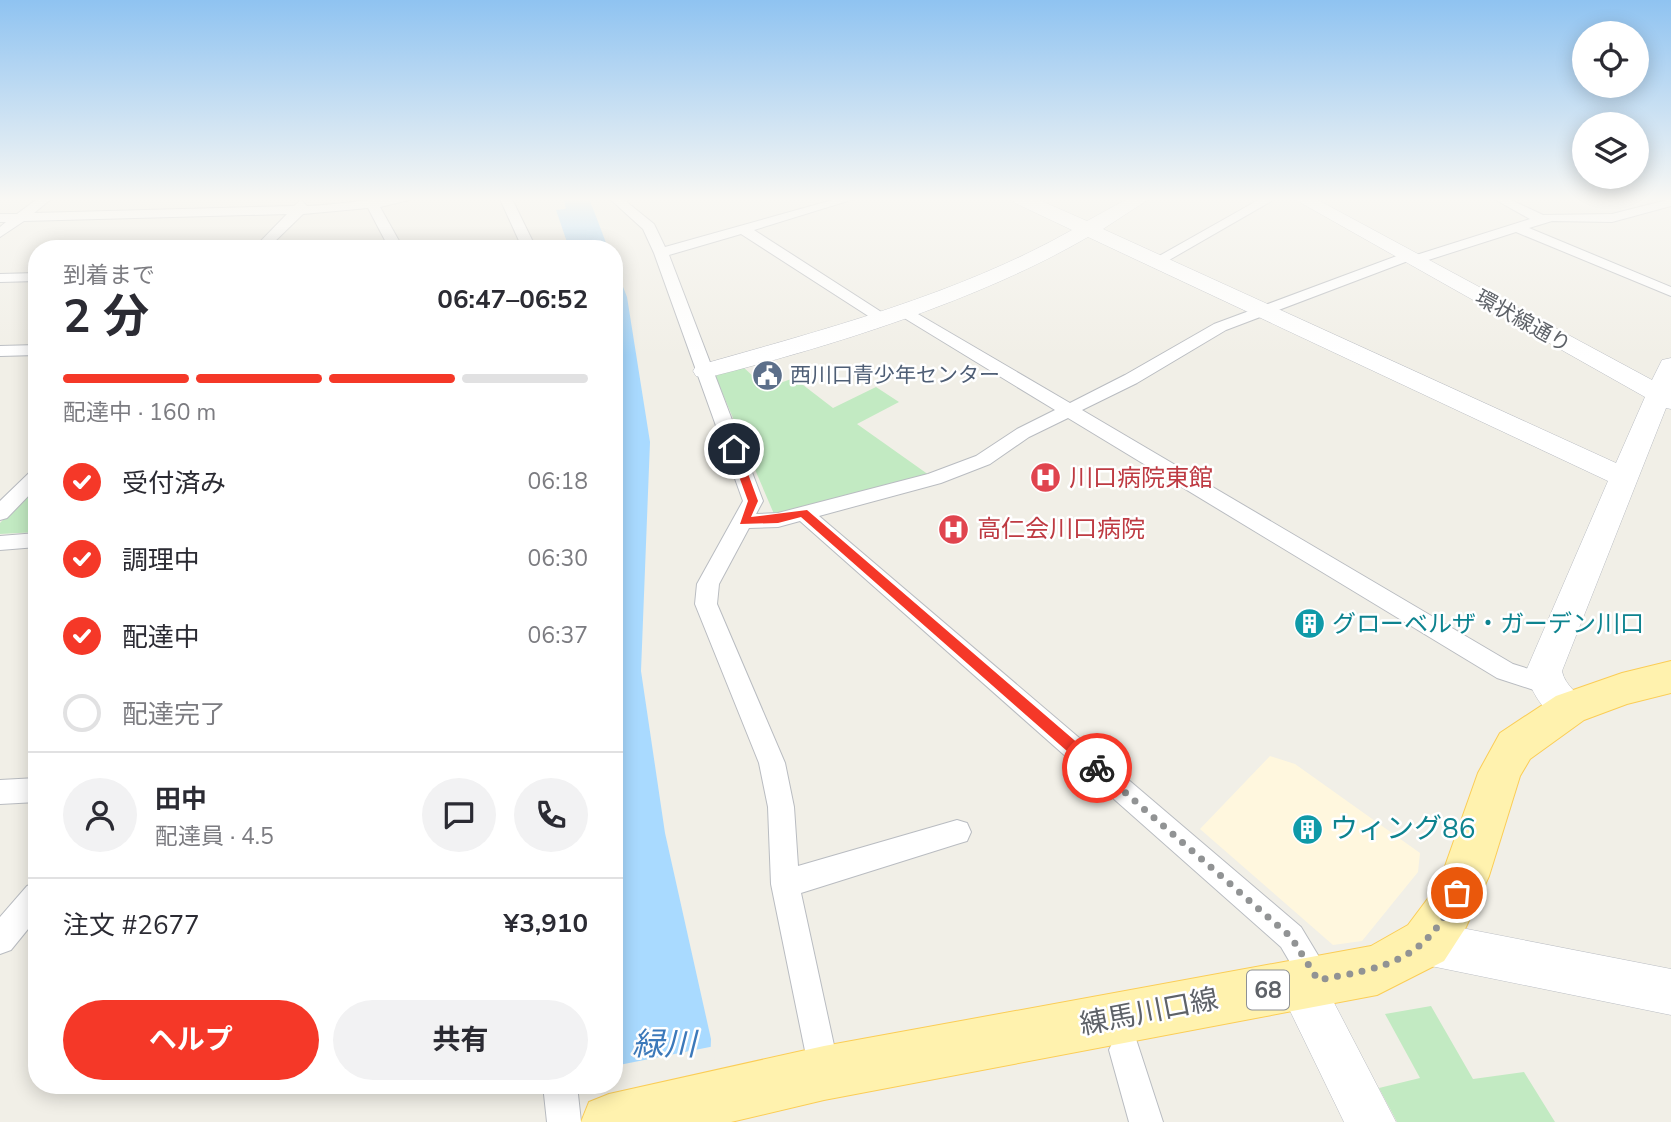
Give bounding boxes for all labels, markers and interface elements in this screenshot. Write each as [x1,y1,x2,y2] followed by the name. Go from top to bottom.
[1572,21,1649,189] map controls
[1572,21,1649,98] button: locate
[1572,112,1649,189] button: layers
[63,260,155,291] text: 到着まで
[437,282,588,317] text: 06:47–06:52
[1470,283,1576,359] street label: 環状線通り
[63,285,149,348] text: 2 分
[750,358,784,392] public building icon: 西川口青少年センター
[790,361,1000,389] place label: 西川口青少年センター
[63,397,216,428] text: 配達中 · 160 m
[704,419,764,479] pin
[715,430,753,468] icon: home
[1029,461,1063,495] hospital icon: 川口病院東館
[1069,462,1213,494] place label: 川口病院東館
[63,463,101,501] icon: check
[122,466,226,501] text: 受付済み
[528,466,588,497] text: 06:18
[937,512,971,546] hospital icon: 高仁会川口病院
[977,513,1145,545] place label: 高仁会川口病院
[63,540,101,578] icon: check
[122,543,200,578] text: 調理中
[528,543,588,574] text: 06:30
[1292,607,1326,641] building icon: グローベルザ・ガーデン川口
[1332,608,1644,640] place label: グローベルザ・ガーデン川口
[63,617,101,655] icon: check
[122,620,200,655] text: 配達中
[528,620,588,651] text: 06:37
[122,697,226,732] text: 配達完了
[1062,733,1132,803] courier
[1078,749,1116,787] icon: bike
[63,778,137,852] button: person
[422,778,496,852] button: chat
[514,778,588,852] button: phone
[155,782,207,817] text: 田中
[1330,810,1476,848] place label: ウィング86
[1290,812,1324,846] building icon: ウィング86
[155,821,274,852] text: 配達員 · 4.5
[1427,863,1487,923] pin
[1438,874,1476,912] icon: bag
[504,906,588,941] text: ¥3,910
[63,908,200,943] text: 注文 #2677
[1247,970,1289,1009] road number: 68
[1077,980,1221,1044] street label: 練馬川口線
[63,1000,319,1080] button: ヘルプ
[333,1000,588,1080] button: 共有
[632,1023,699,1066] water label: 緑川

